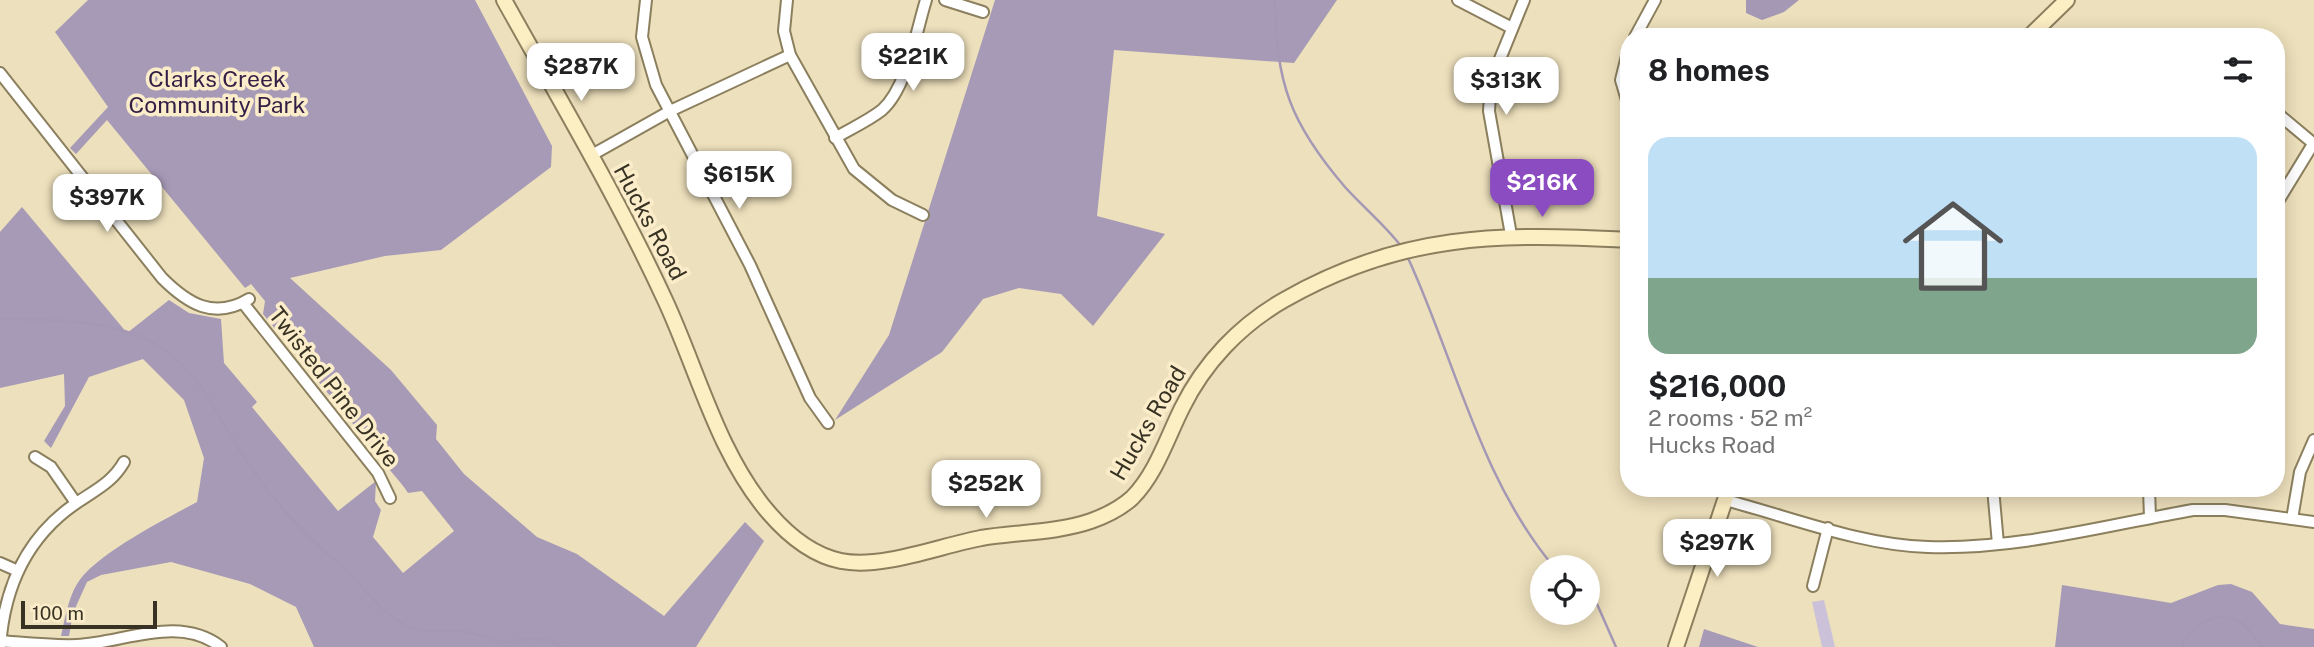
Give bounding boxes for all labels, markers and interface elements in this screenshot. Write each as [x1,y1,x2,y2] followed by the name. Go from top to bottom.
[864,34,962,93] pin: $221K
[877,42,949,69] text: $221K
[532,43,630,103] pin: $287K
[2219,51,2257,89] icon: filters
[543,52,619,79] text: $287K
[1648,52,1770,88] text: 8 homes
[1457,58,1555,117] pin: $313K
[129,65,306,118] park label: Clarks Creek Community Park
[1470,66,1542,93] text: $313K
[690,152,788,211] pin: $615K
[609,159,692,284] street label: Hucks Road
[703,160,775,187] text: $615K
[1493,160,1591,219] pin: $216K
[1506,168,1578,195] text: $216K
[58,174,156,234] pin: $397K
[69,183,145,210] text: $397K
[1890,183,2016,309] icon: home
[263,301,405,472] street label: Twisted Pine Drive
[1104,361,1191,485] street label: Hucks Road
[1648,368,1786,404] text: $216,000
[1648,404,1812,431] text: 2 rooms · 52 m²
[1648,431,1776,458] text: Hucks Road
[937,461,1035,520] pin: $252K
[948,469,1024,496] text: $252K
[1668,520,1766,579] pin: $297K
[1679,528,1755,555] text: $297K
[1530,555,1600,625] map controls
[1530,555,1600,625] button: locate
[21,598,158,630] scale bar
[32,602,84,624] text: 100 m

